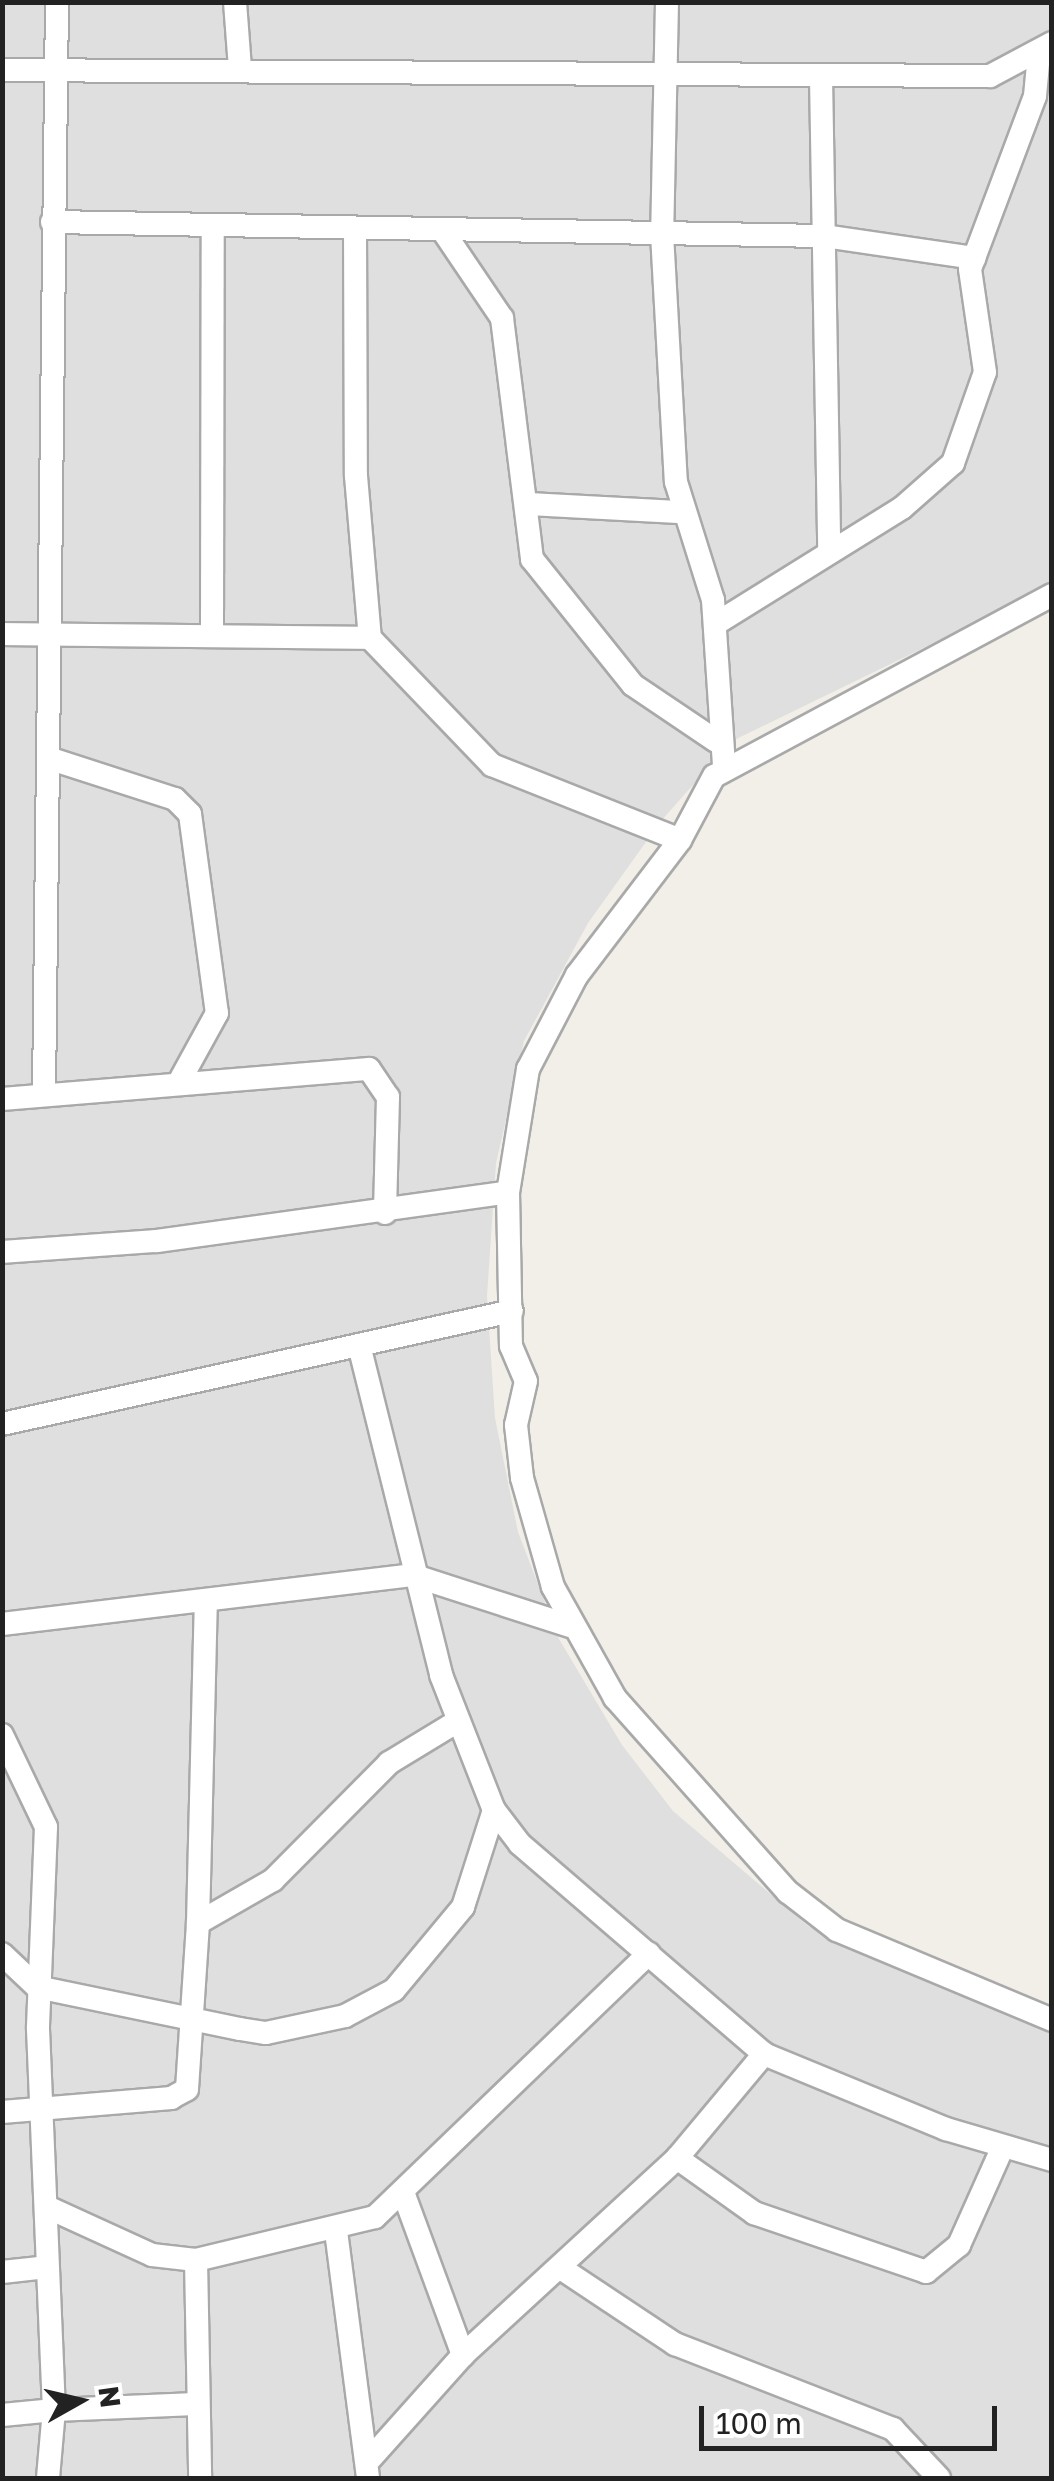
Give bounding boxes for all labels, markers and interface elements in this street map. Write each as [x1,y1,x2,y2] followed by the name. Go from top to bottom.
[30,2351,130,2451] north arrow
[92,2384,128,2410] text: N
[704,2386,1002,2448] scale bar
[716,2405,802,2441] text: 100 m

